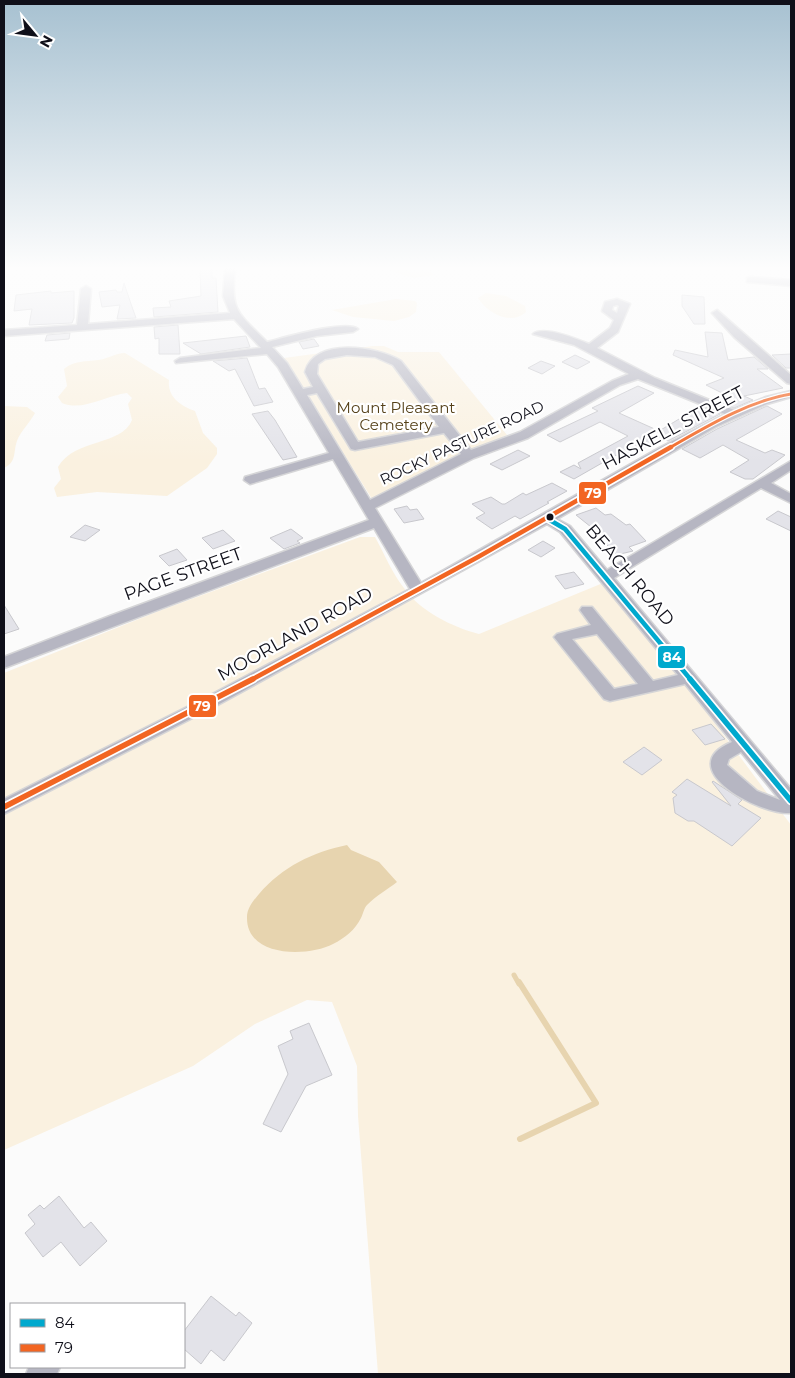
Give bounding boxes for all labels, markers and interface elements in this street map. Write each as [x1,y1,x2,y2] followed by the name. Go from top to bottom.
[10,10,60,60] north arrow
[36,32,57,51] text: N
[598,381,749,475] street label: HASKELL STREET
[377,396,547,489] street label: ROCKY PASTURE ROAD
[337,398,455,434] park label: Mount Pleasant Cemetery
[578,481,607,505] line badge: 79
[584,484,602,502] text: 79
[545,512,555,522] unlabelled marker
[581,520,679,630] street label: BEACH ROAD
[121,542,246,606] street label: PAGE STREET
[214,582,376,686] street label: MOORLAND ROAD
[657,645,686,669] line badge: 84
[663,648,682,666] text: 84
[188,694,217,718] line badge: 79
[193,697,211,715] text: 79
[10,1303,185,1368] legend
[55,1313,75,1332] text: 84
[55,1338,73,1357] text: 79

